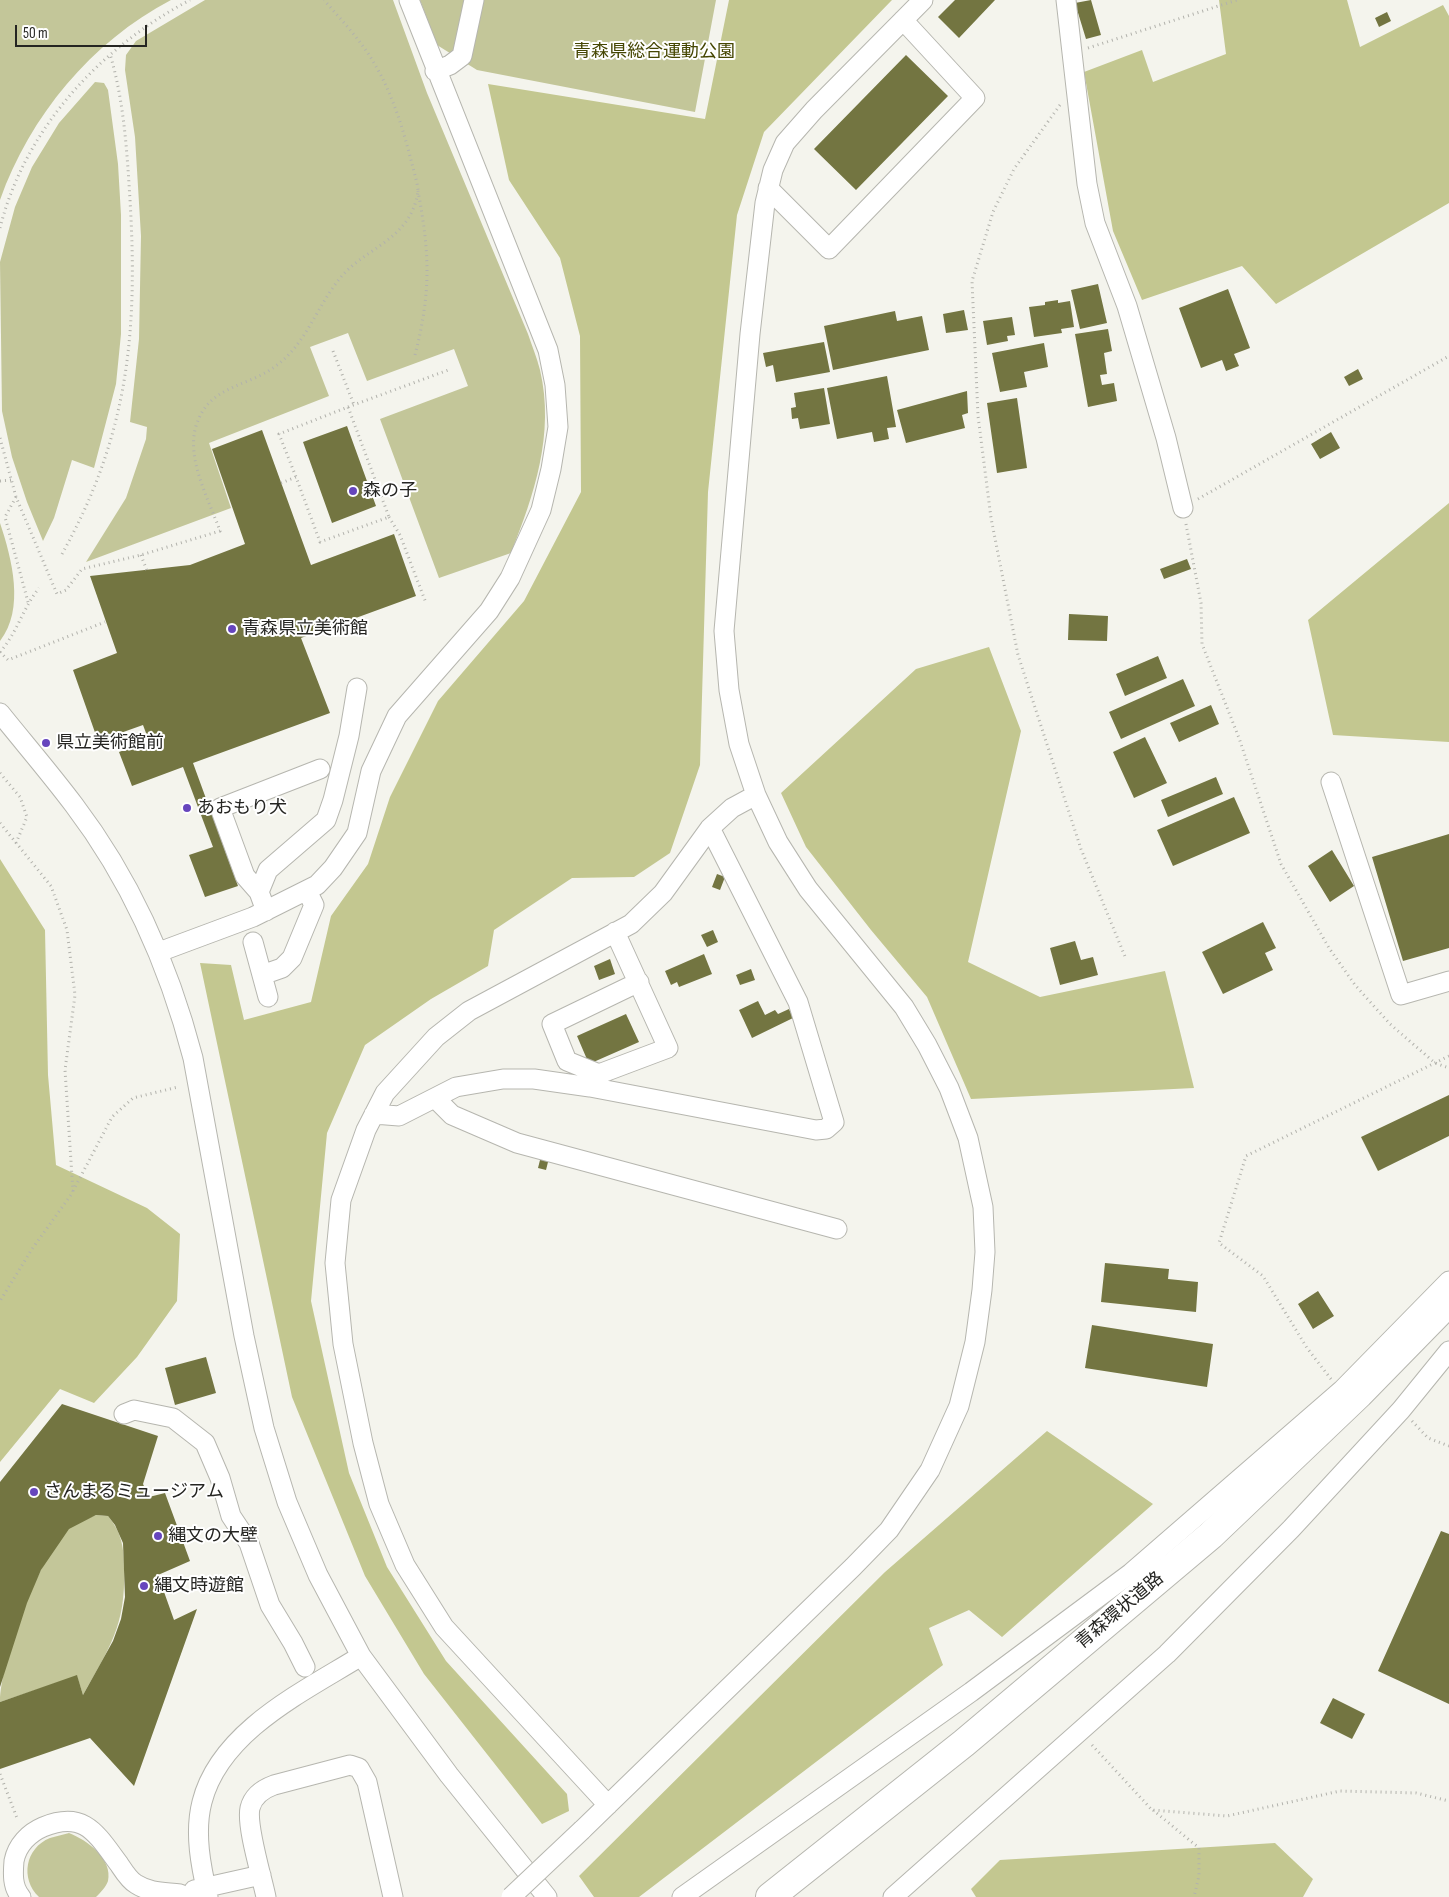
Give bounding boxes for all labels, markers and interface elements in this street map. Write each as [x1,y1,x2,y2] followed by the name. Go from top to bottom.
[18,15,150,47] scale bar
[23,24,48,43] text: 50 m
[573,41,735,63] park label: 青森県総合運動公園
[363,480,417,502] place label: 森の子
[347,485,359,497] marker: 森の子
[242,618,368,640] place label: 青森県立美術館
[226,623,238,635] marker: 青森県立美術館
[56,732,164,754] place label: 県立美術館前
[40,737,52,749] marker: 県立美術館前
[197,797,287,819] place label: あおもり犬
[181,802,193,814] marker: あおもり犬
[44,1481,224,1503] place label: さんまるミュージアム
[28,1486,40,1498] marker: さんまるミュージアム
[168,1525,258,1547] place label: 縄文の大壁
[152,1530,164,1542] marker: 縄文の大壁
[1072,1568,1168,1654] street label: 青森環状道路
[154,1575,244,1597] place label: 縄文時遊館
[138,1580,150,1592] marker: 縄文時遊館

